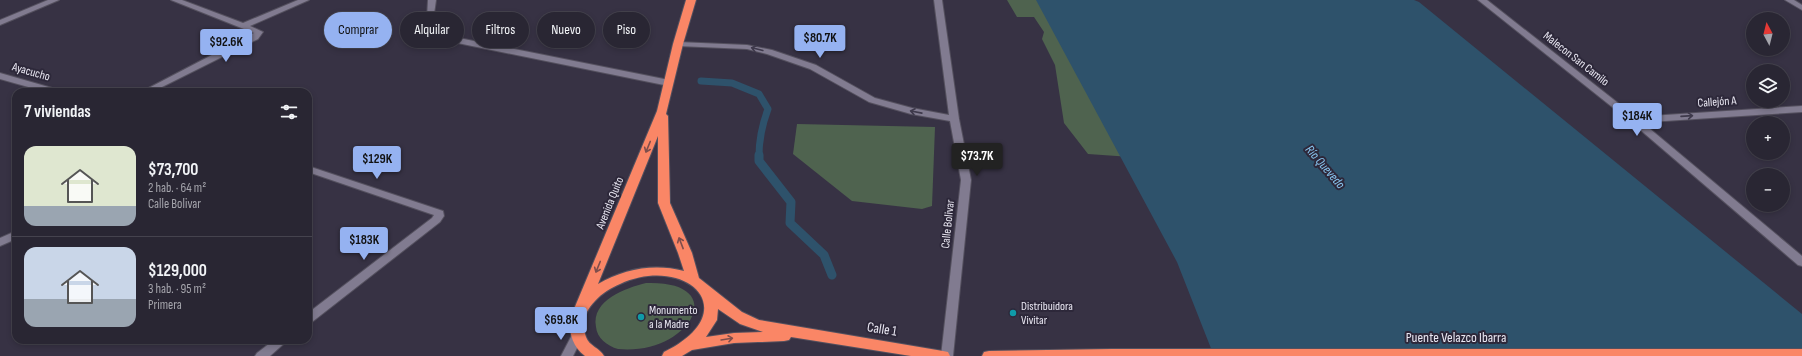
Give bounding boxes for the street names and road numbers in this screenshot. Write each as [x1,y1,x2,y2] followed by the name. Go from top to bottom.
[1540,29,1612,89] street label: Malecon San Camilo
[9,59,52,85] street label: Ayacucho
[1697,93,1738,111] street label: Callejón A
[592,175,627,232] street label: Avenida Quito
[938,198,958,249] street label: Calle Bolivar
[866,318,898,340] street label: Calle 1
[1406,329,1506,346] street label: Puente Velazco Ibarra

